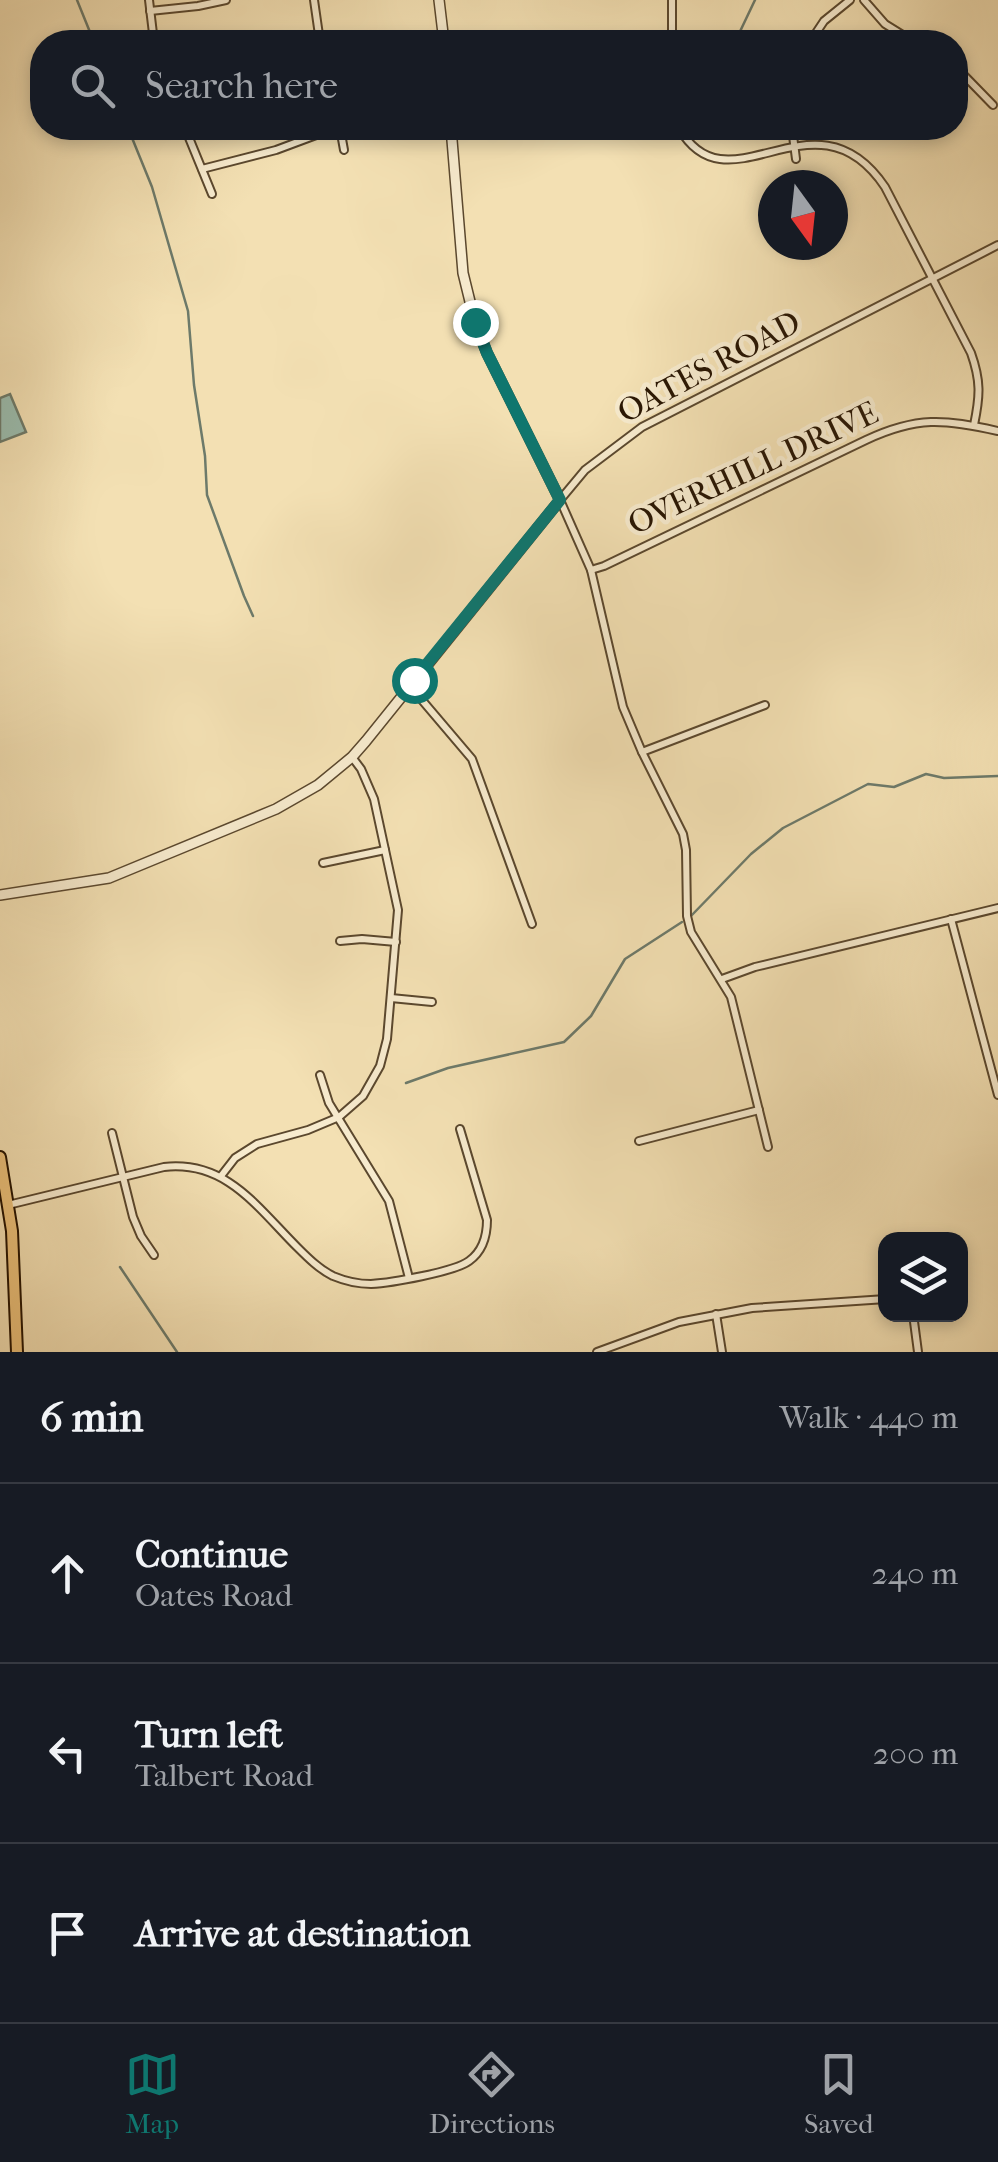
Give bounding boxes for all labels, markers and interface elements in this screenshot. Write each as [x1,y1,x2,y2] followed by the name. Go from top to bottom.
[30,30,968,140] search box
[65,58,120,113] icon: search
[145,63,338,108] text: Search here
[758,170,848,260] north arrow
[453,300,499,346] route end
[611,303,807,431] street label: OATES ROAD
[622,394,884,542] street label: OVERHILL DRIVE
[392,658,438,704] route start
[878,1232,968,1322] map controls
[878,1232,968,1322] button: layers
[40,1393,143,1442] text: 6 min
[779,1399,958,1436] text: Walk · 440 m
[135,1532,288,1577] text: Continue
[40,1546,95,1601] icon: ahead
[872,1555,958,1592] text: 240 m
[135,1577,292,1614] text: Oates Road
[135,1712,283,1757] text: Turn left
[40,1726,95,1781] icon: left
[873,1735,958,1772] text: 200 m
[135,1757,313,1794] text: Talbert Road
[40,1906,95,1961] icon: arrive
[135,1911,471,1956] text: Arrive at destination
[125,2047,180,2140] tab: Map
[429,2047,555,2140] tab: Directions
[804,2047,873,2140] tab: Saved

